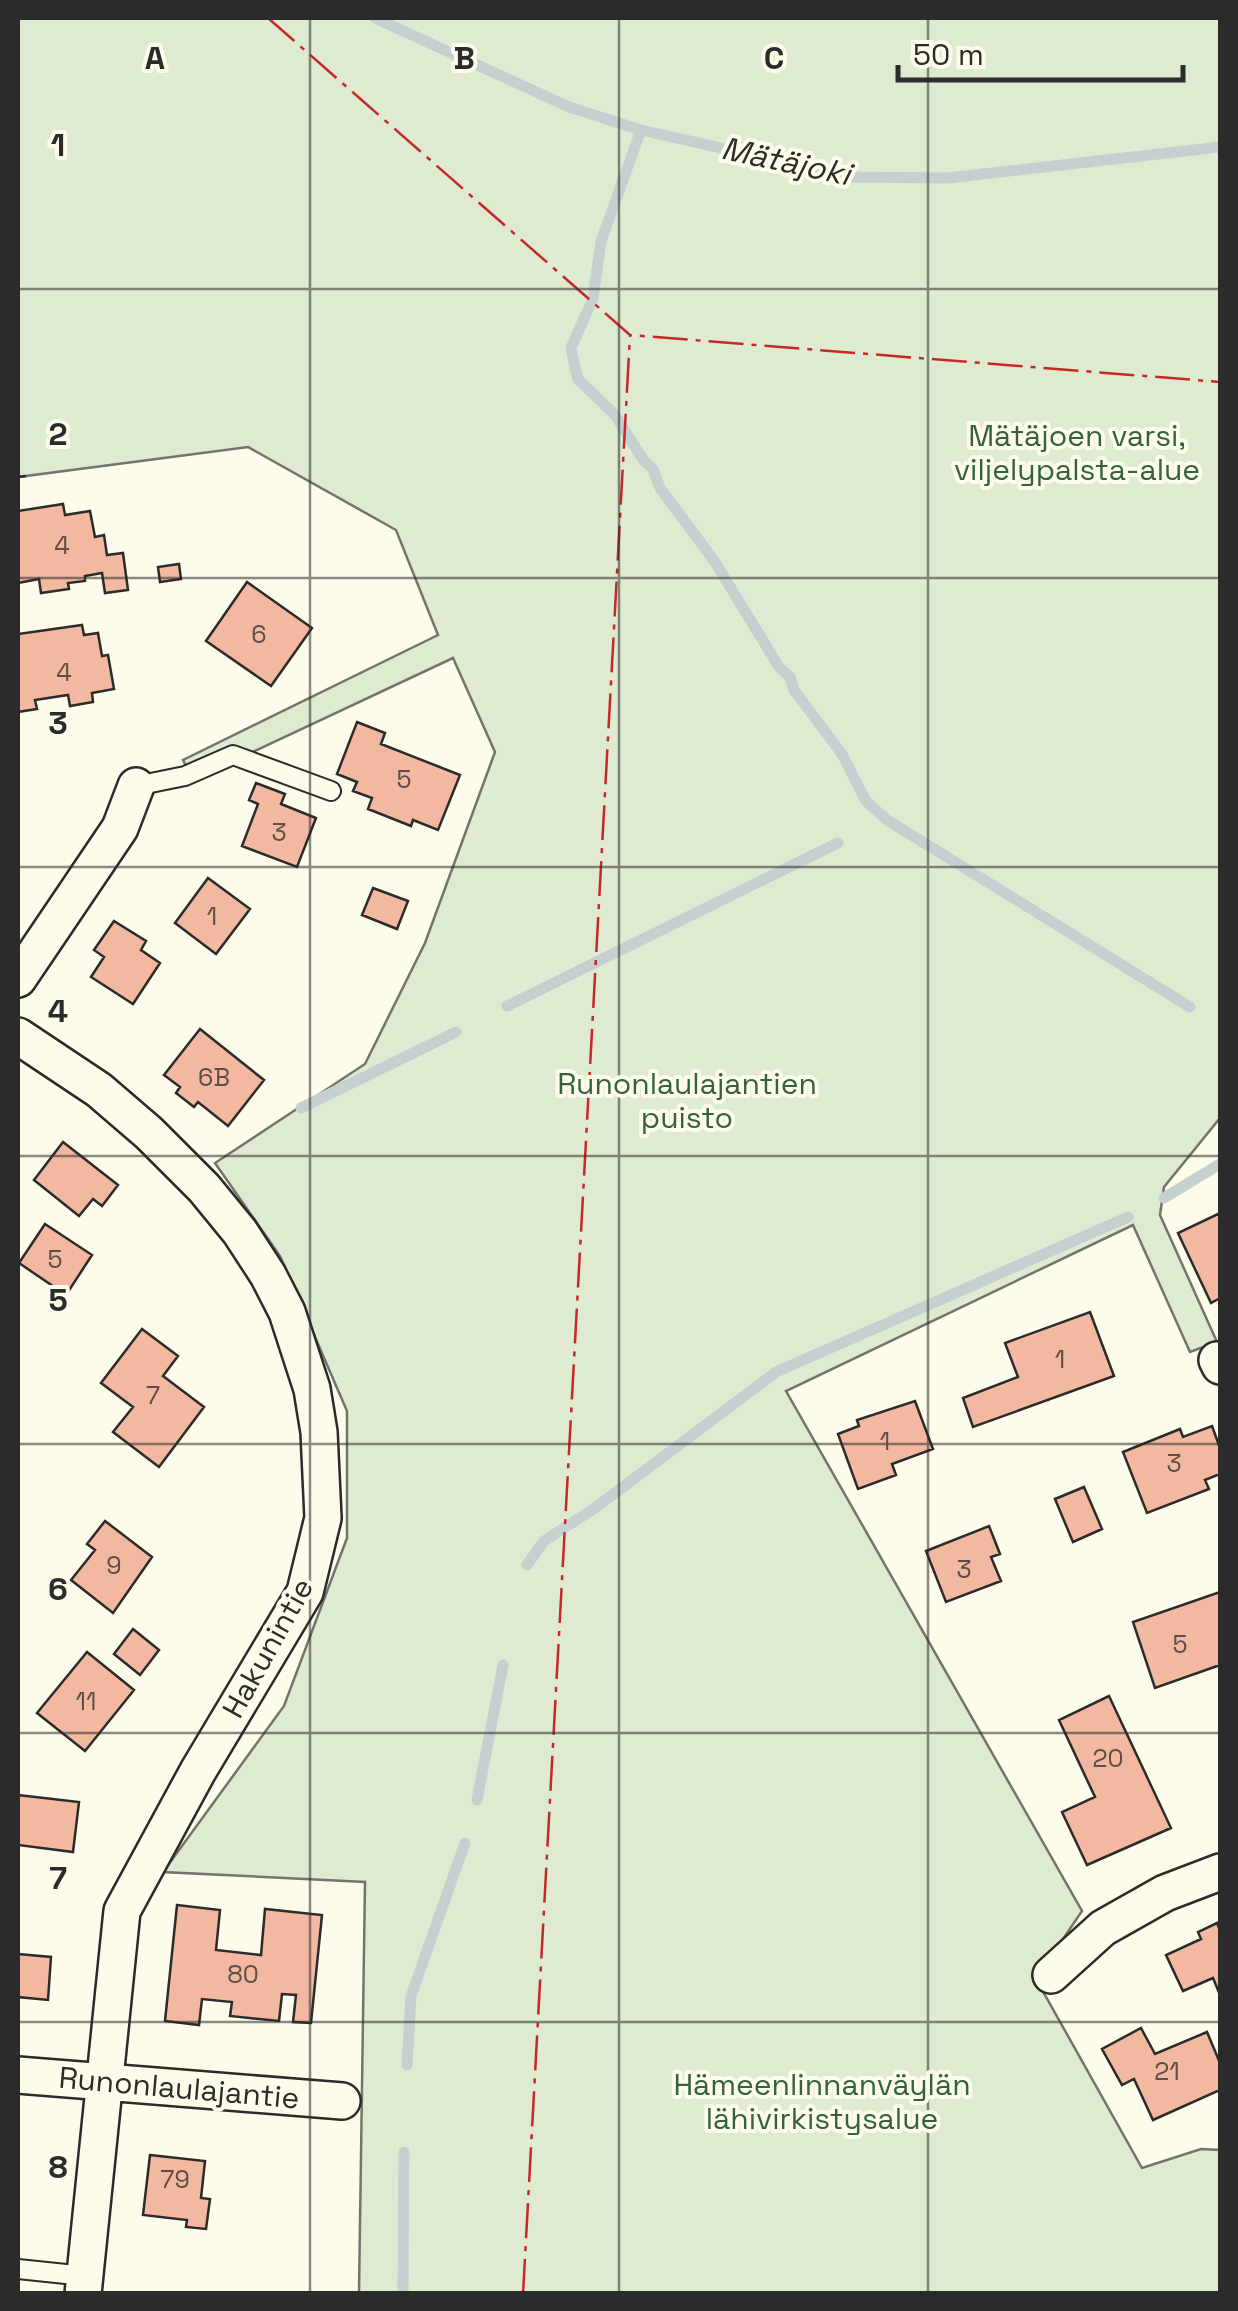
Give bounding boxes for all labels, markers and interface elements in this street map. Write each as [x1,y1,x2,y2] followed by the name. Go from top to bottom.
[898,20,1183,82] scale bar
[913,35,984,74] text: 50 m
[145,38,165,78] text: A
[453,38,475,78] text: B
[764,38,784,78] text: C
[51,125,65,165] text: 1
[718,128,858,195] water label: Mätäjoki
[48,414,68,454] text: 2
[954,416,1200,489] park label: Mätäjoen varsi, viljelypalsta-alue
[54,529,70,561] house number: 4
[251,618,267,650] house number: 6
[56,656,72,688] house number: 4
[48,703,68,743] text: 3
[397,763,411,795] house number: 5
[271,816,287,848] house number: 3
[207,900,217,932] house number: 1
[48,991,68,1031] text: 4
[198,1061,230,1093] house number: 6B
[557,1064,817,1137] park label: Runonlaulajantien puisto
[48,1243,62,1275] house number: 5
[48,1280,68,1320] text: 5
[1055,1343,1065,1375] house number: 1
[146,1379,160,1411] house number: 7
[880,1425,890,1457] house number: 1
[1166,1447,1182,1479] house number: 3
[106,1549,122,1581] house number: 9
[956,1553,972,1585] house number: 3
[48,1569,68,1609] text: 6
[213,1571,322,1725] street label: Hakunintie
[1173,1628,1187,1660] house number: 5
[76,1685,96,1717] house number: 11
[1092,1742,1124,1774] house number: 20
[49,1858,67,1898] text: 7
[227,1958,259,1990] house number: 80
[1154,2055,1180,2087] house number: 21
[57,2058,301,2117] street label: Runonlaulajantie
[673,2065,971,2138] park label: Hämeenlinnanväylän lähivirkistysalue
[48,2147,68,2187] text: 8
[160,2163,190,2195] house number: 79

